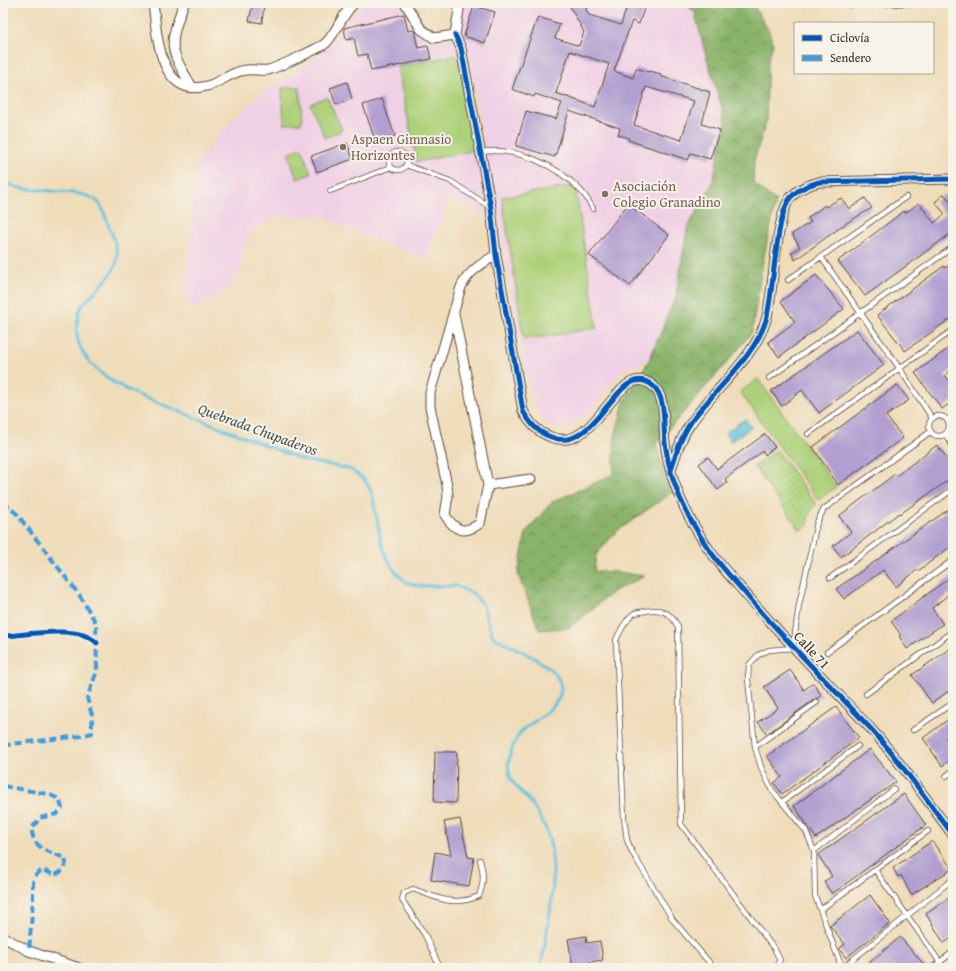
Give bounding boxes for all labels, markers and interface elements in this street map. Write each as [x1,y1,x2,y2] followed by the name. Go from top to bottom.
[794,22,934,74] legend
[830,29,870,46] text: Ciclovía
[830,49,871,66] text: Sendero
[351,129,451,165] place label: Aspaen Gimnasio Horizontes
[338,142,348,152] marker: Aspaen Gimnasio Horizontes
[613,176,721,212] place label: Asociación Colegio Granadino
[600,189,610,199] marker: Asociación Colegio Granadino
[195,398,321,461] water label: Quebrada Chupaderos
[789,627,835,673] street label: Calle 71

